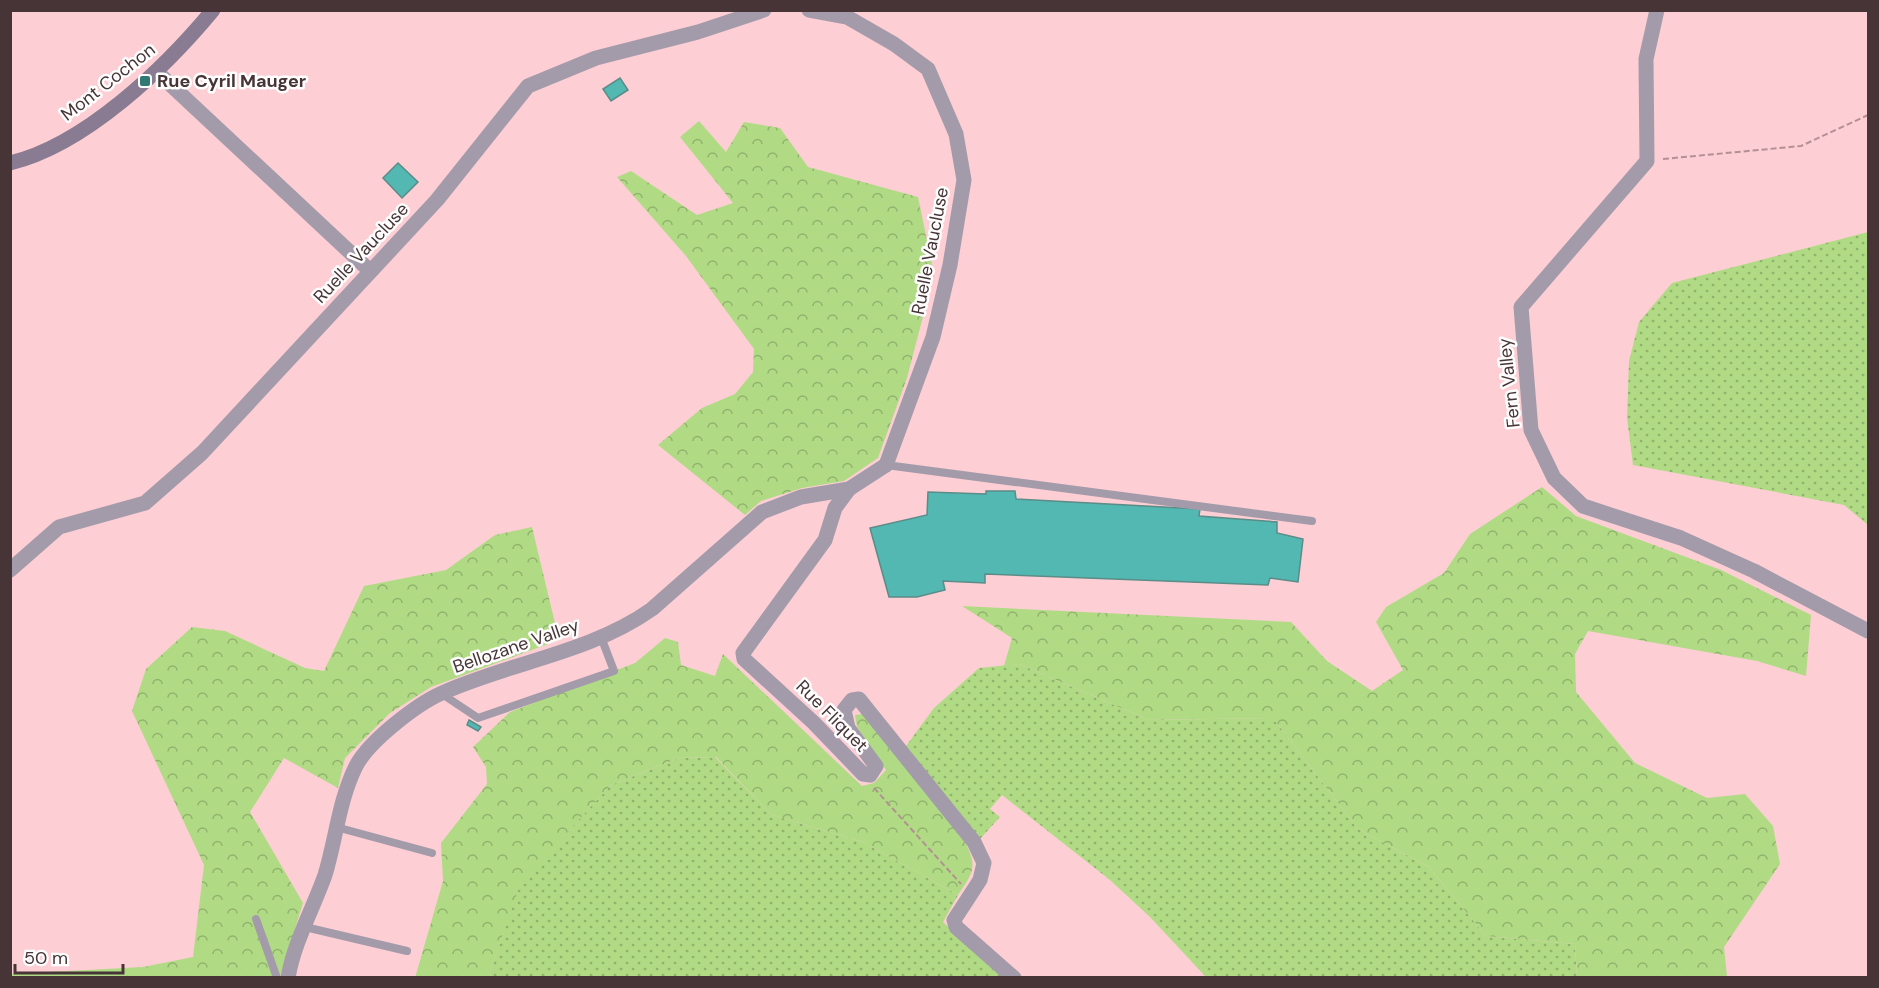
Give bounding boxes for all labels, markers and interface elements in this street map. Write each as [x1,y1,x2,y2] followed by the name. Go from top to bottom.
[56,38,160,126] street label: Mont Cochon
[157,69,306,93] place label: Rue Cyril Mauger
[138,74,152,88] marker: Rue Cyril Mauger
[906,185,954,317] street label: Ruelle Vaucluse
[308,198,414,308] street label: Ruelle Vaucluse
[1492,337,1526,429] street label: Fern Valley
[450,613,582,679] street label: Bellozane Valley
[791,675,873,757] street label: Rue Fliquet
[15,937,123,975] scale bar
[24,946,68,970] text: 50 m

